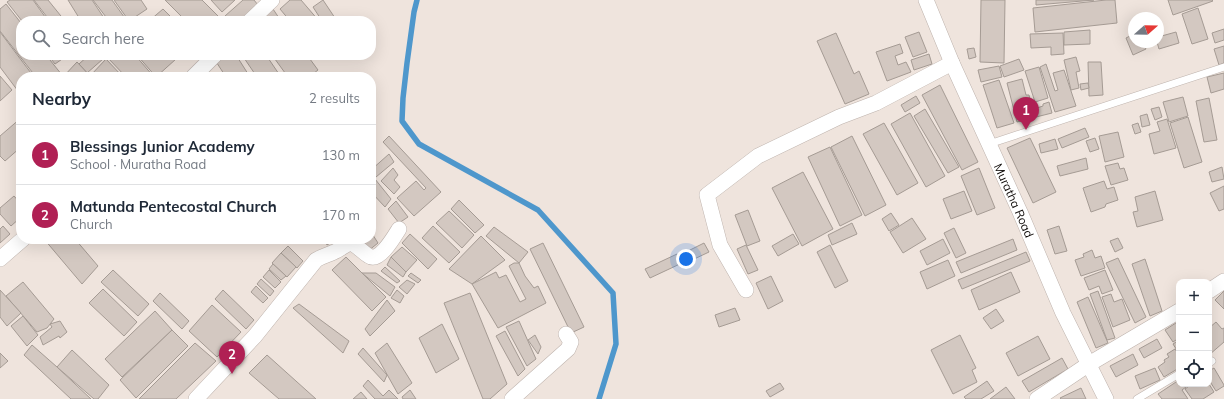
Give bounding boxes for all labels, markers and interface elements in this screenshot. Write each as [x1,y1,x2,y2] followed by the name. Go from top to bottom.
[1128,12,1164,48] north arrow
[16,16,376,60] search box
[30,27,52,49] icon: search
[62,29,144,48] text: Search here
[32,88,91,109] text: Nearby
[309,90,360,106] text: 2 results
[1013,97,1039,130] pin: 1
[70,137,255,156] text: Blessings Junior Academy
[41,147,49,163] text: 1
[322,147,360,163] text: 130 m
[70,156,206,172] text: School · Muratha Road
[991,161,1037,240] street label: Muratha Road
[70,197,277,216] text: Matunda Pentecostal Church
[41,207,49,223] text: 2
[322,207,360,223] text: 170 m
[70,216,113,232] text: Church
[676,249,696,269] your location
[1176,279,1212,387] map controls
[1176,279,1212,315] button: +
[1176,315,1212,351] button: −
[219,341,245,374] pin: 2
[1176,351,1212,387] button: locate

